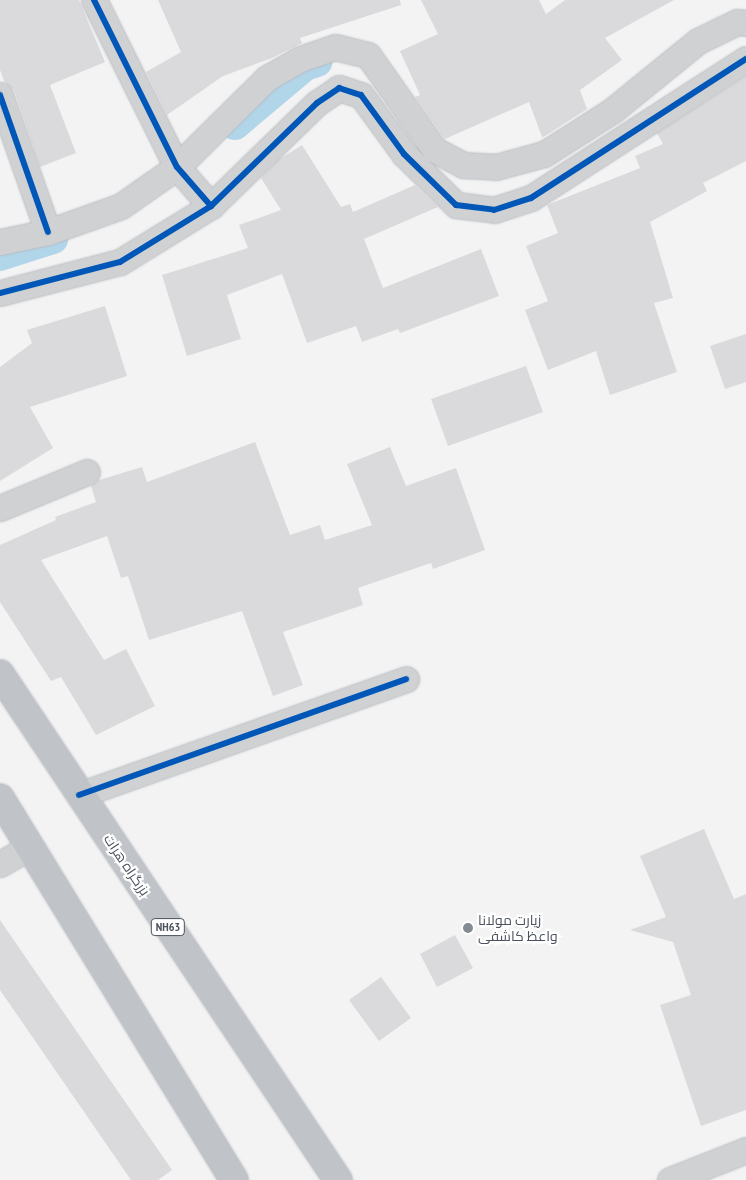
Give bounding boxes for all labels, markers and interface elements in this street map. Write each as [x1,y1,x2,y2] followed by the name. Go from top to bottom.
[100,831,154,899] street label: بزرگراه هرات
[478,912,558,944] place label: زیارت مولانا واعظ کاشفی
[150,918,186,936] road number: NH63
[462,922,474,934] marker: زیارت مولانا واعظ کاشفی

